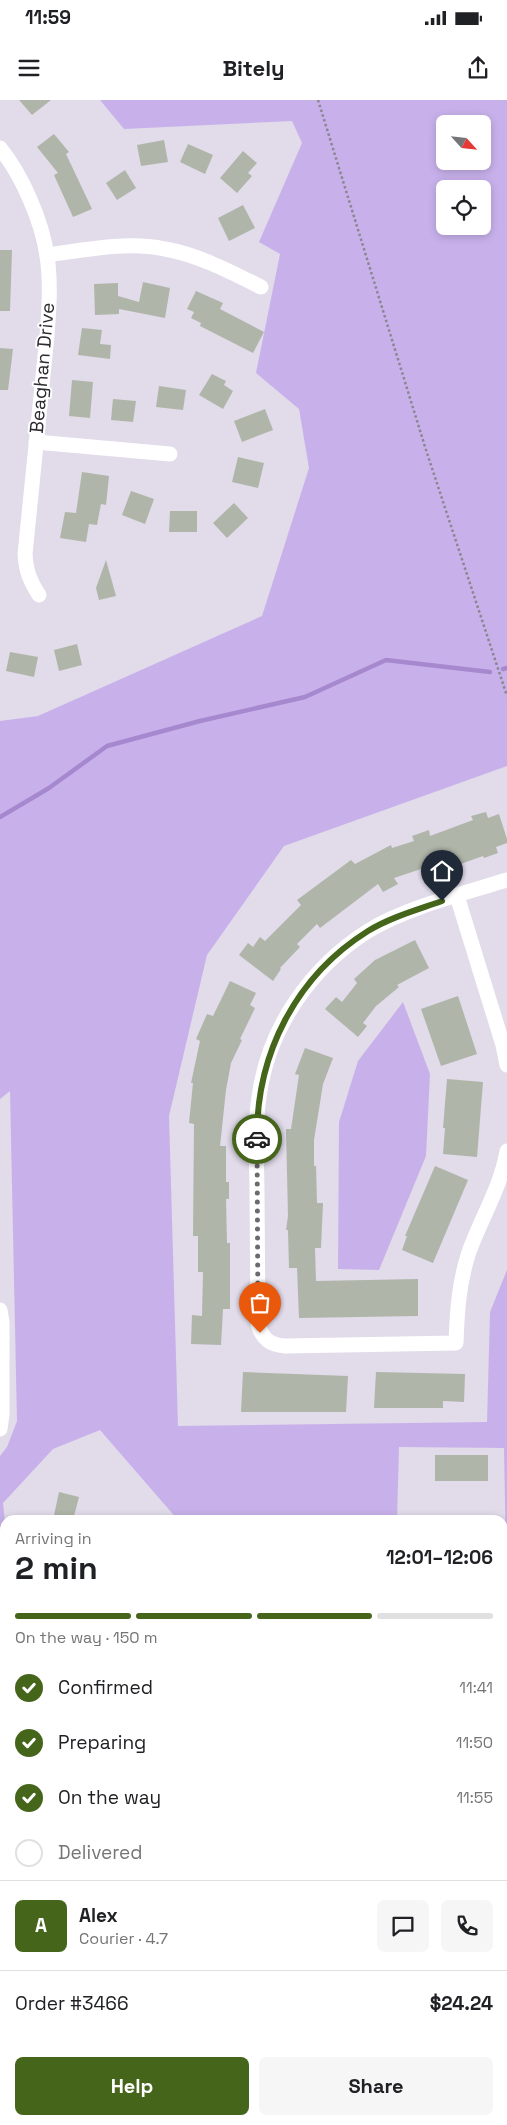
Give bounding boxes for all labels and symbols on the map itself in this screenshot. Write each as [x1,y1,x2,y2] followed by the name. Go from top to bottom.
[436,115,491,170] north arrow
[24,302,60,434] street label: Beaghan Drive
[421,850,463,901] pin
[232,1114,282,1164] courier
[239,1282,281,1333] pin

